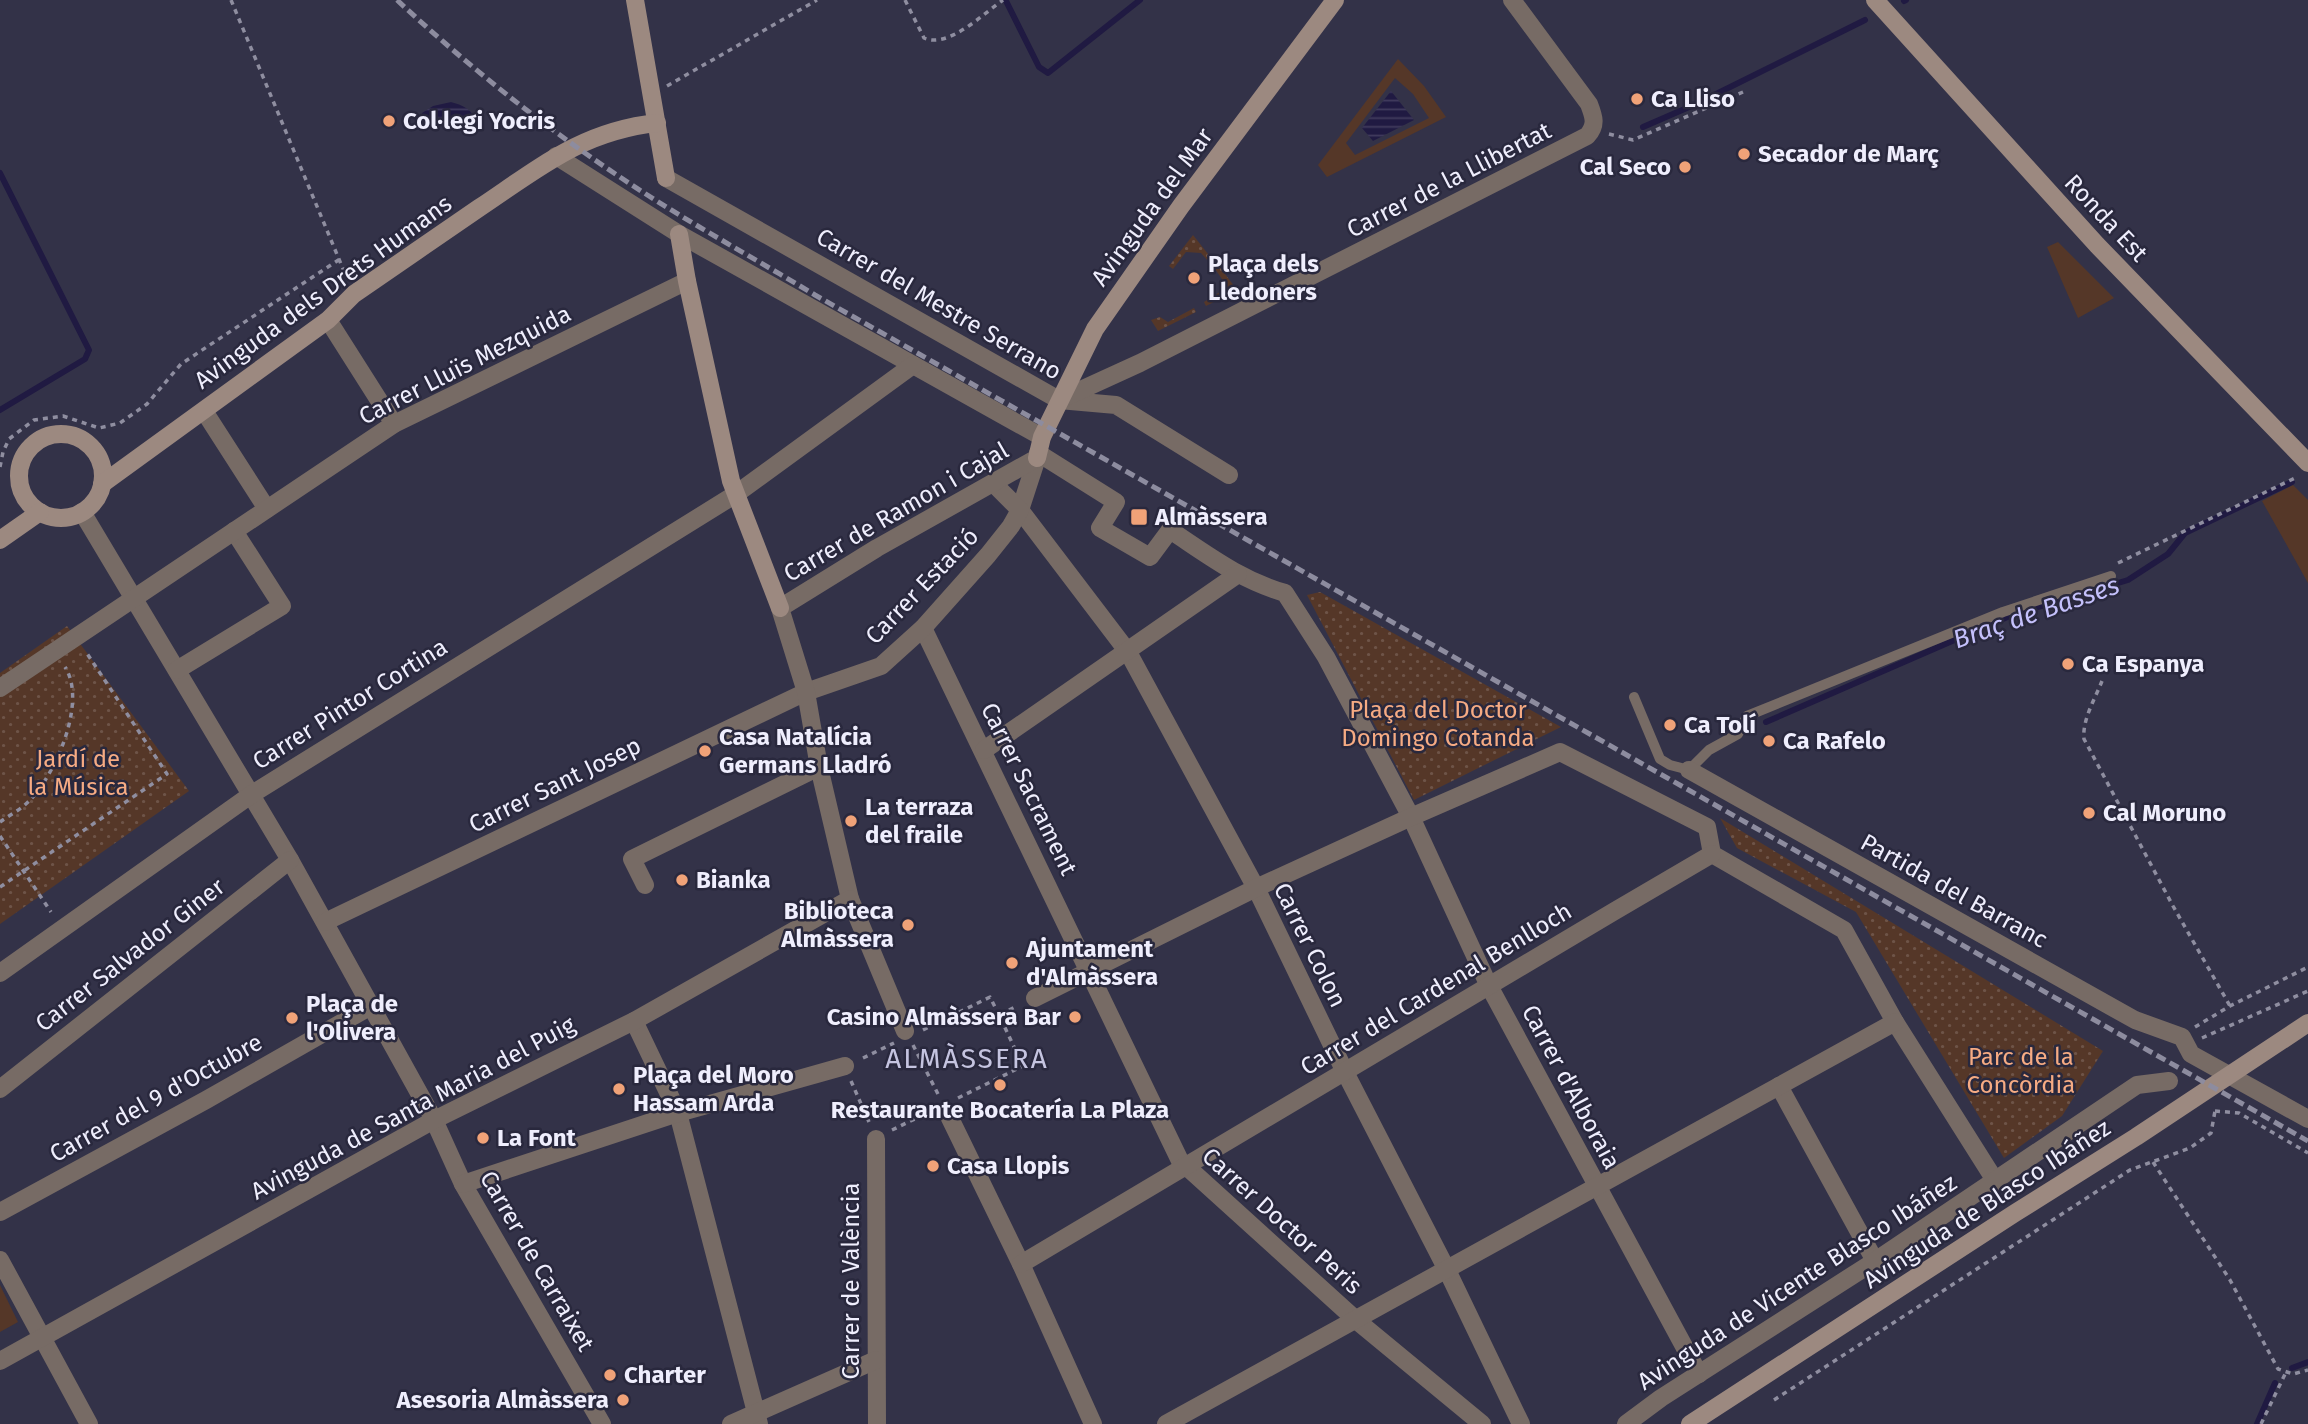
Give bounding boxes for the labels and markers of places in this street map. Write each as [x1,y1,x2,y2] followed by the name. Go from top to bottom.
[1651,85,1735,113] place label: Ca Lliso
[1629,91,1645,107] marker: Ca Lliso
[403,107,555,135] place label: Col·legi Yocris
[381,113,397,129] marker: Col·legi Yocris
[1758,140,1939,169] place label: Secador de Març
[1736,146,1752,162] marker: Secador de Març
[1580,153,1671,181] place label: Cal Seco
[1677,159,1693,175] marker: Cal Seco
[1208,250,1319,306] place label: Plaça dels Lledoners
[1186,270,1202,286] marker: Plaça dels Lledoners
[1154,503,1268,531] place label: Almàssera
[1129,507,1149,527] marker: Almàssera
[2082,650,2205,678] place label: Ca Espanya
[2060,656,2076,672] marker: Ca Espanya
[1684,711,1756,739] place label: Ca Tolí
[1662,717,1678,733] marker: Ca Tolí
[719,723,891,779] place label: Casa Natalícia Germans Lladró
[1783,727,1886,755] place label: Ca Rafelo
[1761,733,1777,749] marker: Ca Rafelo
[697,743,713,759] marker: Casa Natalícia Germans Lladró
[865,793,973,849] place label: La terraza del fraile
[2103,799,2226,827] place label: Cal Moruno
[2081,805,2097,821] marker: Cal Moruno
[843,813,859,829] marker: La terraza del fraile
[696,866,771,894] place label: Bianka
[674,872,690,888] marker: Bianka
[780,897,894,953] place label: Biblioteca Almàssera
[900,917,916,933] marker: Biblioteca Almàssera
[1025,935,1158,991] place label: Ajuntament d'Almàssera
[1004,955,1020,971] marker: Ajuntament d'Almàssera
[306,990,398,1046] place label: Plaça de l'Olivera
[827,1003,1061,1031] place label: Casino Almàssera Bar
[1067,1009,1083,1025] marker: Casino Almàssera Bar
[284,1010,300,1026] marker: Plaça de l'Olivera
[633,1061,794,1117] place label: Plaça del Moro Hassam Arda
[992,1077,1008,1093] marker: Restaurante Bocatería La Plaza
[611,1081,627,1097] marker: Plaça del Moro Hassam Arda
[831,1096,1169,1124] place label: Restaurante Bocatería La Plaza
[497,1124,577,1152] place label: La Font
[475,1130,491,1146] marker: La Font
[947,1152,1070,1180] place label: Casa Llopis
[925,1158,941,1174] marker: Casa Llopis
[624,1361,706,1389] place label: Charter
[602,1367,618,1383] marker: Charter
[395,1386,609,1414] place label: Asesoria Almàssera
[615,1392,631,1408] marker: Asesoria Almàssera

